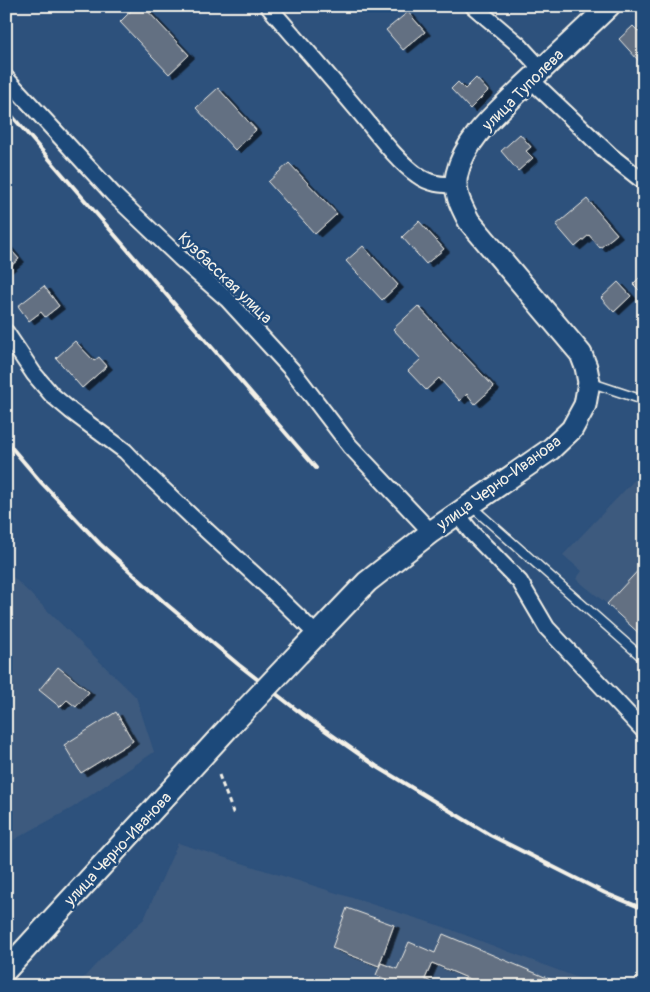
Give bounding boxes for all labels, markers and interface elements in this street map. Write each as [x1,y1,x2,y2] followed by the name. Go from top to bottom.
[477,45,568,136] street label: улица Туполева
[174,228,276,328] street label: Кузбасская улица
[432,431,565,535] street label: улица Черно-Иванова
[59,788,176,911] street label: улица Черно-Иванова

